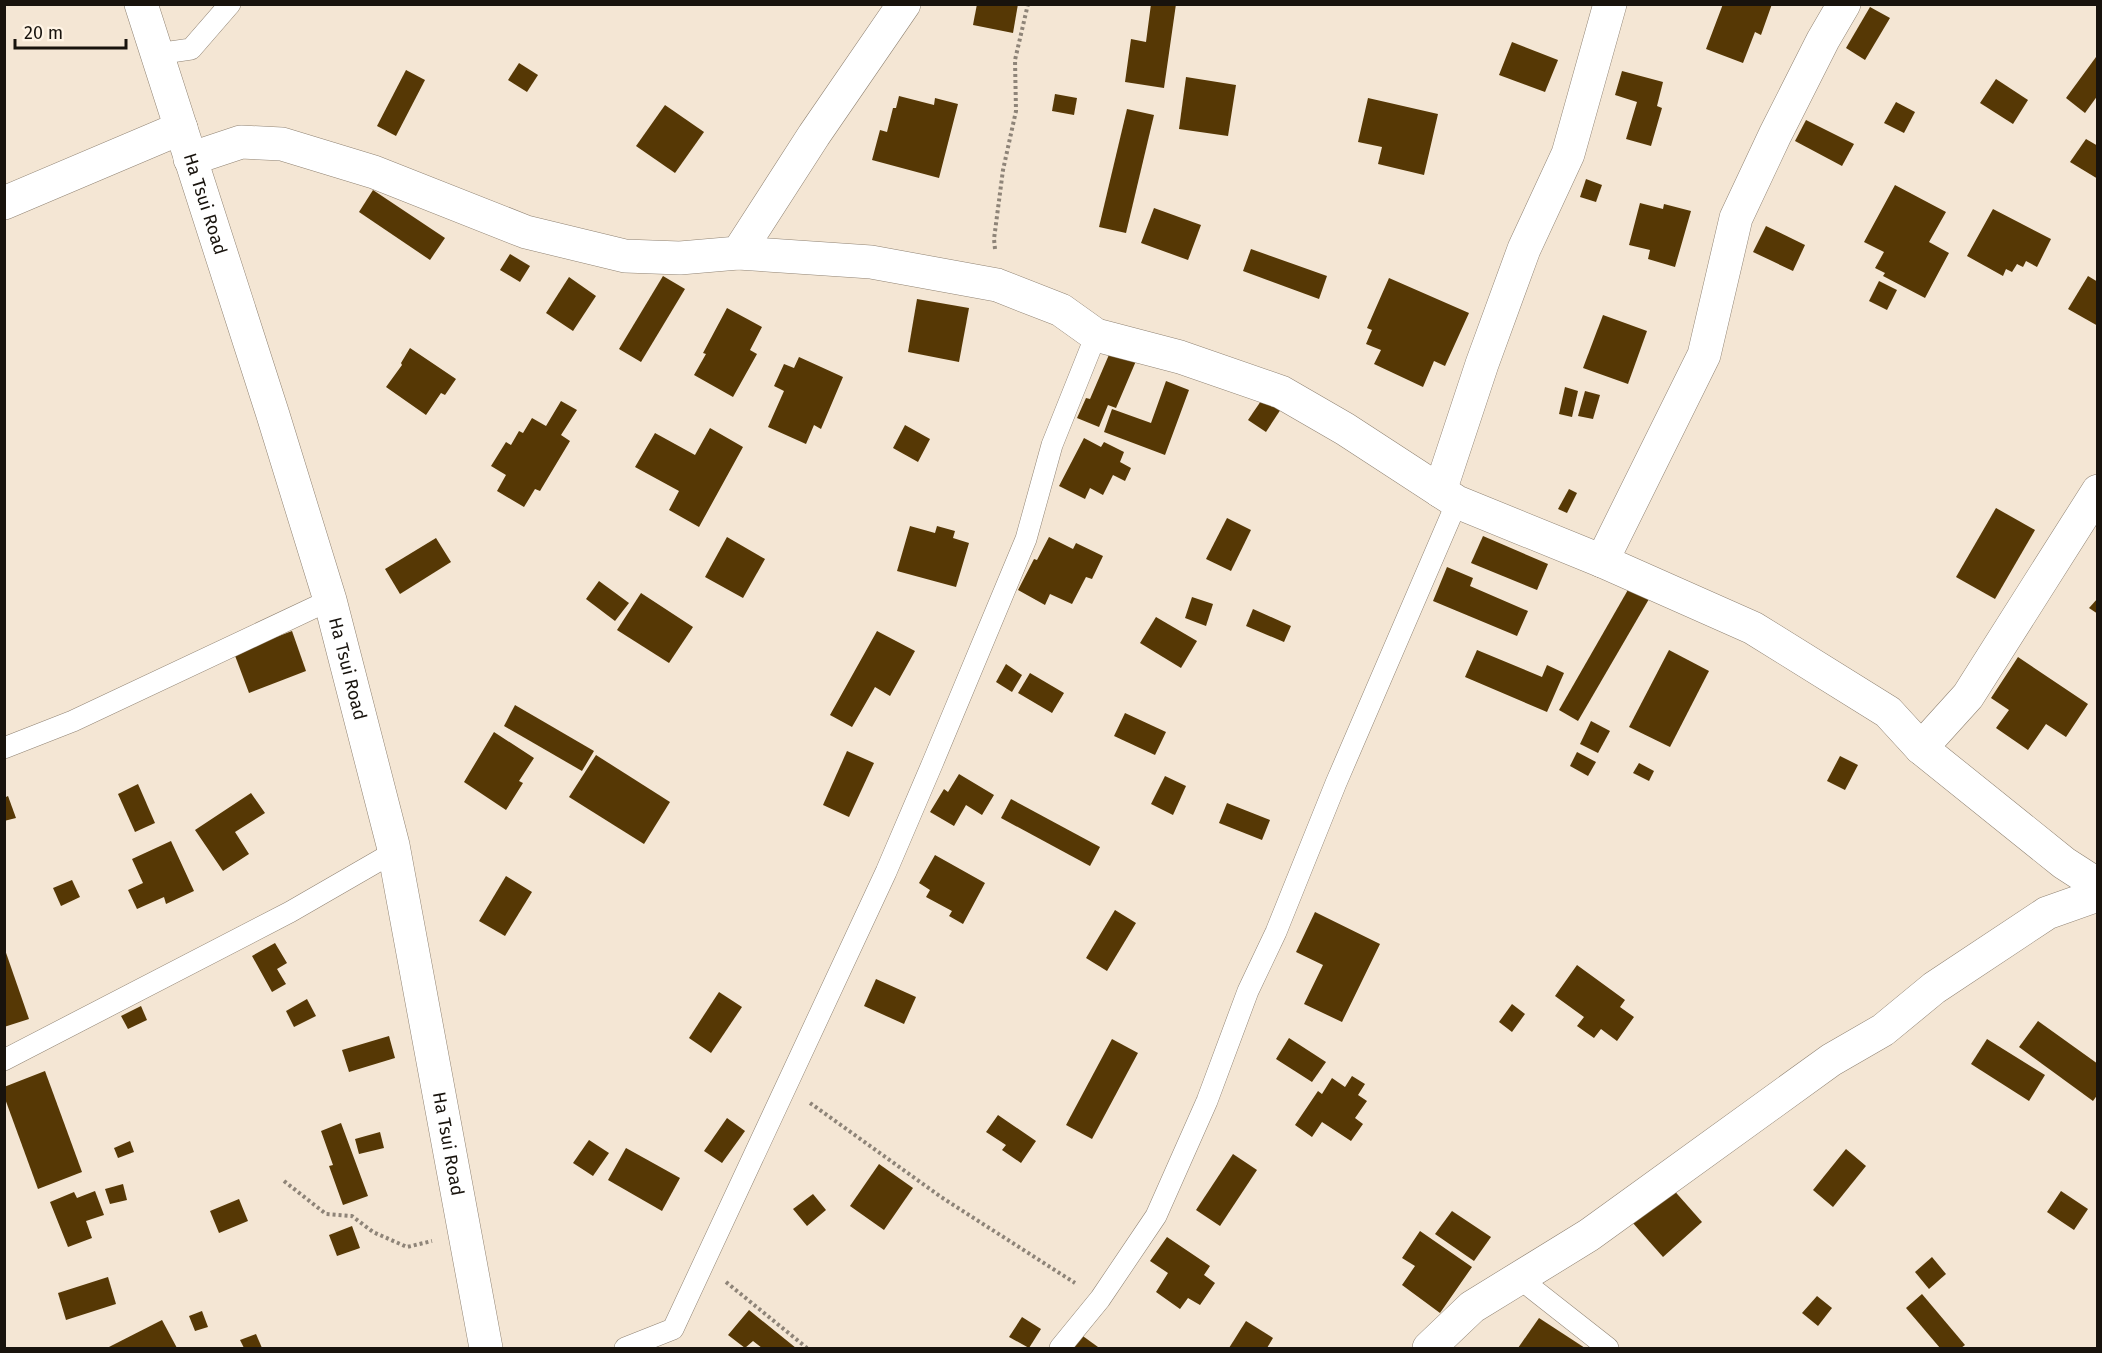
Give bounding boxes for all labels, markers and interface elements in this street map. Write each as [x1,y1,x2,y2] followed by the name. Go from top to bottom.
[15,12,126,50] scale bar
[24,22,63,44] text: 20 m
[179,150,232,258] street label: Ha Tsui Road
[324,615,371,722] street label: Ha Tsui Road
[428,1090,469,1198] street label: Ha Tsui Road

